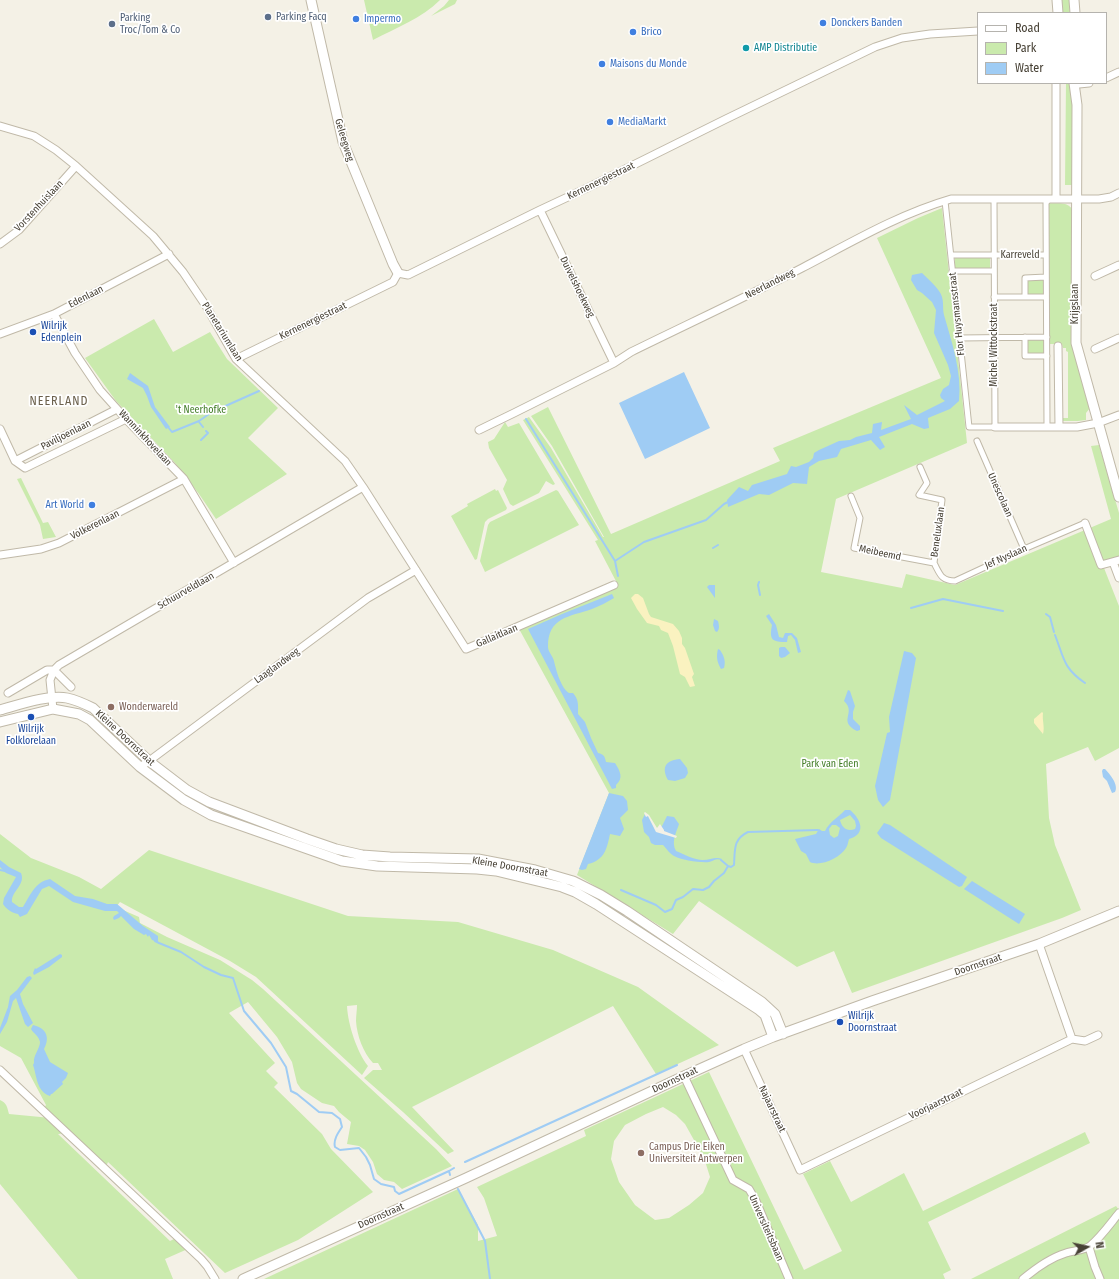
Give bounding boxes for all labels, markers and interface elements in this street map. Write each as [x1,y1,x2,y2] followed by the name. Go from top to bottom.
[276,11,327,23] place label: Parking Facq
[120,12,180,36] place label: Parking Troc/Tom & Co
[263,12,273,22] marker: Parking Facq
[977,12,1107,84] legend
[364,13,401,25] place label: Impermo
[351,14,361,24] marker: Impermo
[831,17,902,29] place label: Donckers Banden
[818,18,828,28] marker: Donckers Banden
[107,19,117,29] marker: Parking Troc/Tom & Co
[1015,21,1040,35] text: Road
[641,26,662,38] place label: Brico
[628,27,638,37] marker: Brico
[1015,41,1036,55] text: Park
[754,42,817,54] place label: AMP Distributie
[741,43,751,53] marker: AMP Distributie
[610,58,687,70] place label: Maisons du Monde
[597,59,607,69] marker: Maisons du Monde
[1015,61,1043,75] text: Water
[618,116,666,128] place label: MediaMarkt
[332,117,356,163] street label: Geleegweg
[605,117,615,127] marker: MediaMarkt
[565,160,637,202] street label: Kernenergiestraat
[12,178,66,234] street label: Vorstenhuislaan
[1000,249,1040,261] street label: Karreveld
[557,255,597,319] street label: Duivelshoekweg
[743,266,797,302] street label: Neerlandweg
[947,272,967,356] street label: Flor Huysmansstraat
[66,283,106,311] street label: Edenlaan
[1069,284,1081,324] street label: Krijgslaan
[199,300,245,364] street label: Planetariumlaan
[277,300,349,342] street label: Kernenergiestraat
[988,303,1000,387] street label: Michel Wittockstraat
[41,320,82,344] place label: Wilrijk Edenplein
[28,327,38,337] marker: Wilrijk Edenplein
[30,395,88,409] district label: NEERLAND
[176,404,226,416] park label: 't Neerhofke
[116,407,174,469] street label: Wanninkhovelaan
[39,417,93,453] street label: Paviljoenlaan
[985,471,1015,519] street label: Unescolaan
[46,499,84,511] place label: Art World
[87,500,97,510] marker: Art World
[929,506,947,558] street label: Beneluxlaan
[69,508,121,542] street label: Volkerenlaan
[983,542,1029,572] street label: Jef Nyslaan
[858,543,902,563] street label: Meibeemd
[156,570,216,612] street label: Schuurveldlaan
[474,622,520,650] street label: Gallaitlaan
[252,646,302,686] street label: Laaglandweg
[119,701,178,713] place label: Wonderwareld
[106,702,116,712] marker: Wonderwareld
[93,707,157,769] street label: Kleine Doornstraat
[26,712,36,722] marker: Wilrijk Folklorelaan
[6,723,56,746] place label: Wilrijk Folklorelaan
[802,758,858,770] park label: Park van Eden
[471,854,549,880] street label: Kleine Doornstraat
[953,951,1003,979] street label: Doornstraat
[848,1010,897,1034] place label: Wilrijk Doornstraat
[835,1017,845,1027] marker: Wilrijk Doornstraat
[650,1064,700,1096] street label: Doornstraat
[756,1084,788,1134] street label: Najaarstraat
[907,1086,965,1122] street label: Voorjaarstraat
[649,1141,743,1164] place label: Campus Drie Eiken Universiteit Antwerpen
[636,1148,646,1158] marker: Campus Drie Eiken Universiteit Antwerpen
[746,1193,786,1263] street label: Universiteitsbaan
[356,1201,406,1231] street label: Doornstraat
[1067,1227,1107,1267] north arrow
[1092,1241,1106,1249] text: N

